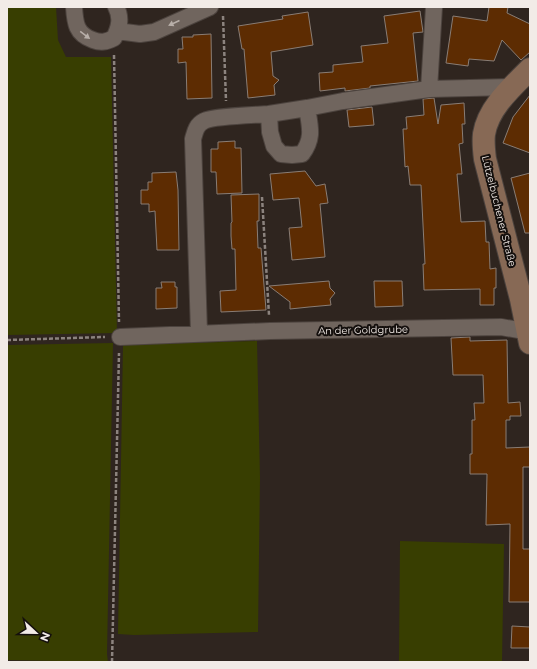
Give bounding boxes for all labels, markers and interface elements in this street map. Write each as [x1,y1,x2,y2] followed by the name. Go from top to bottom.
[169,20,180,26] one-way arrow
[79,31,90,39] one-way arrow
[479,154,519,268] street label: Lützelbuchener Straße
[318,323,408,337] street label: An der Goldgrube
[16,613,56,653] north arrow
[37,630,53,643] text: N

